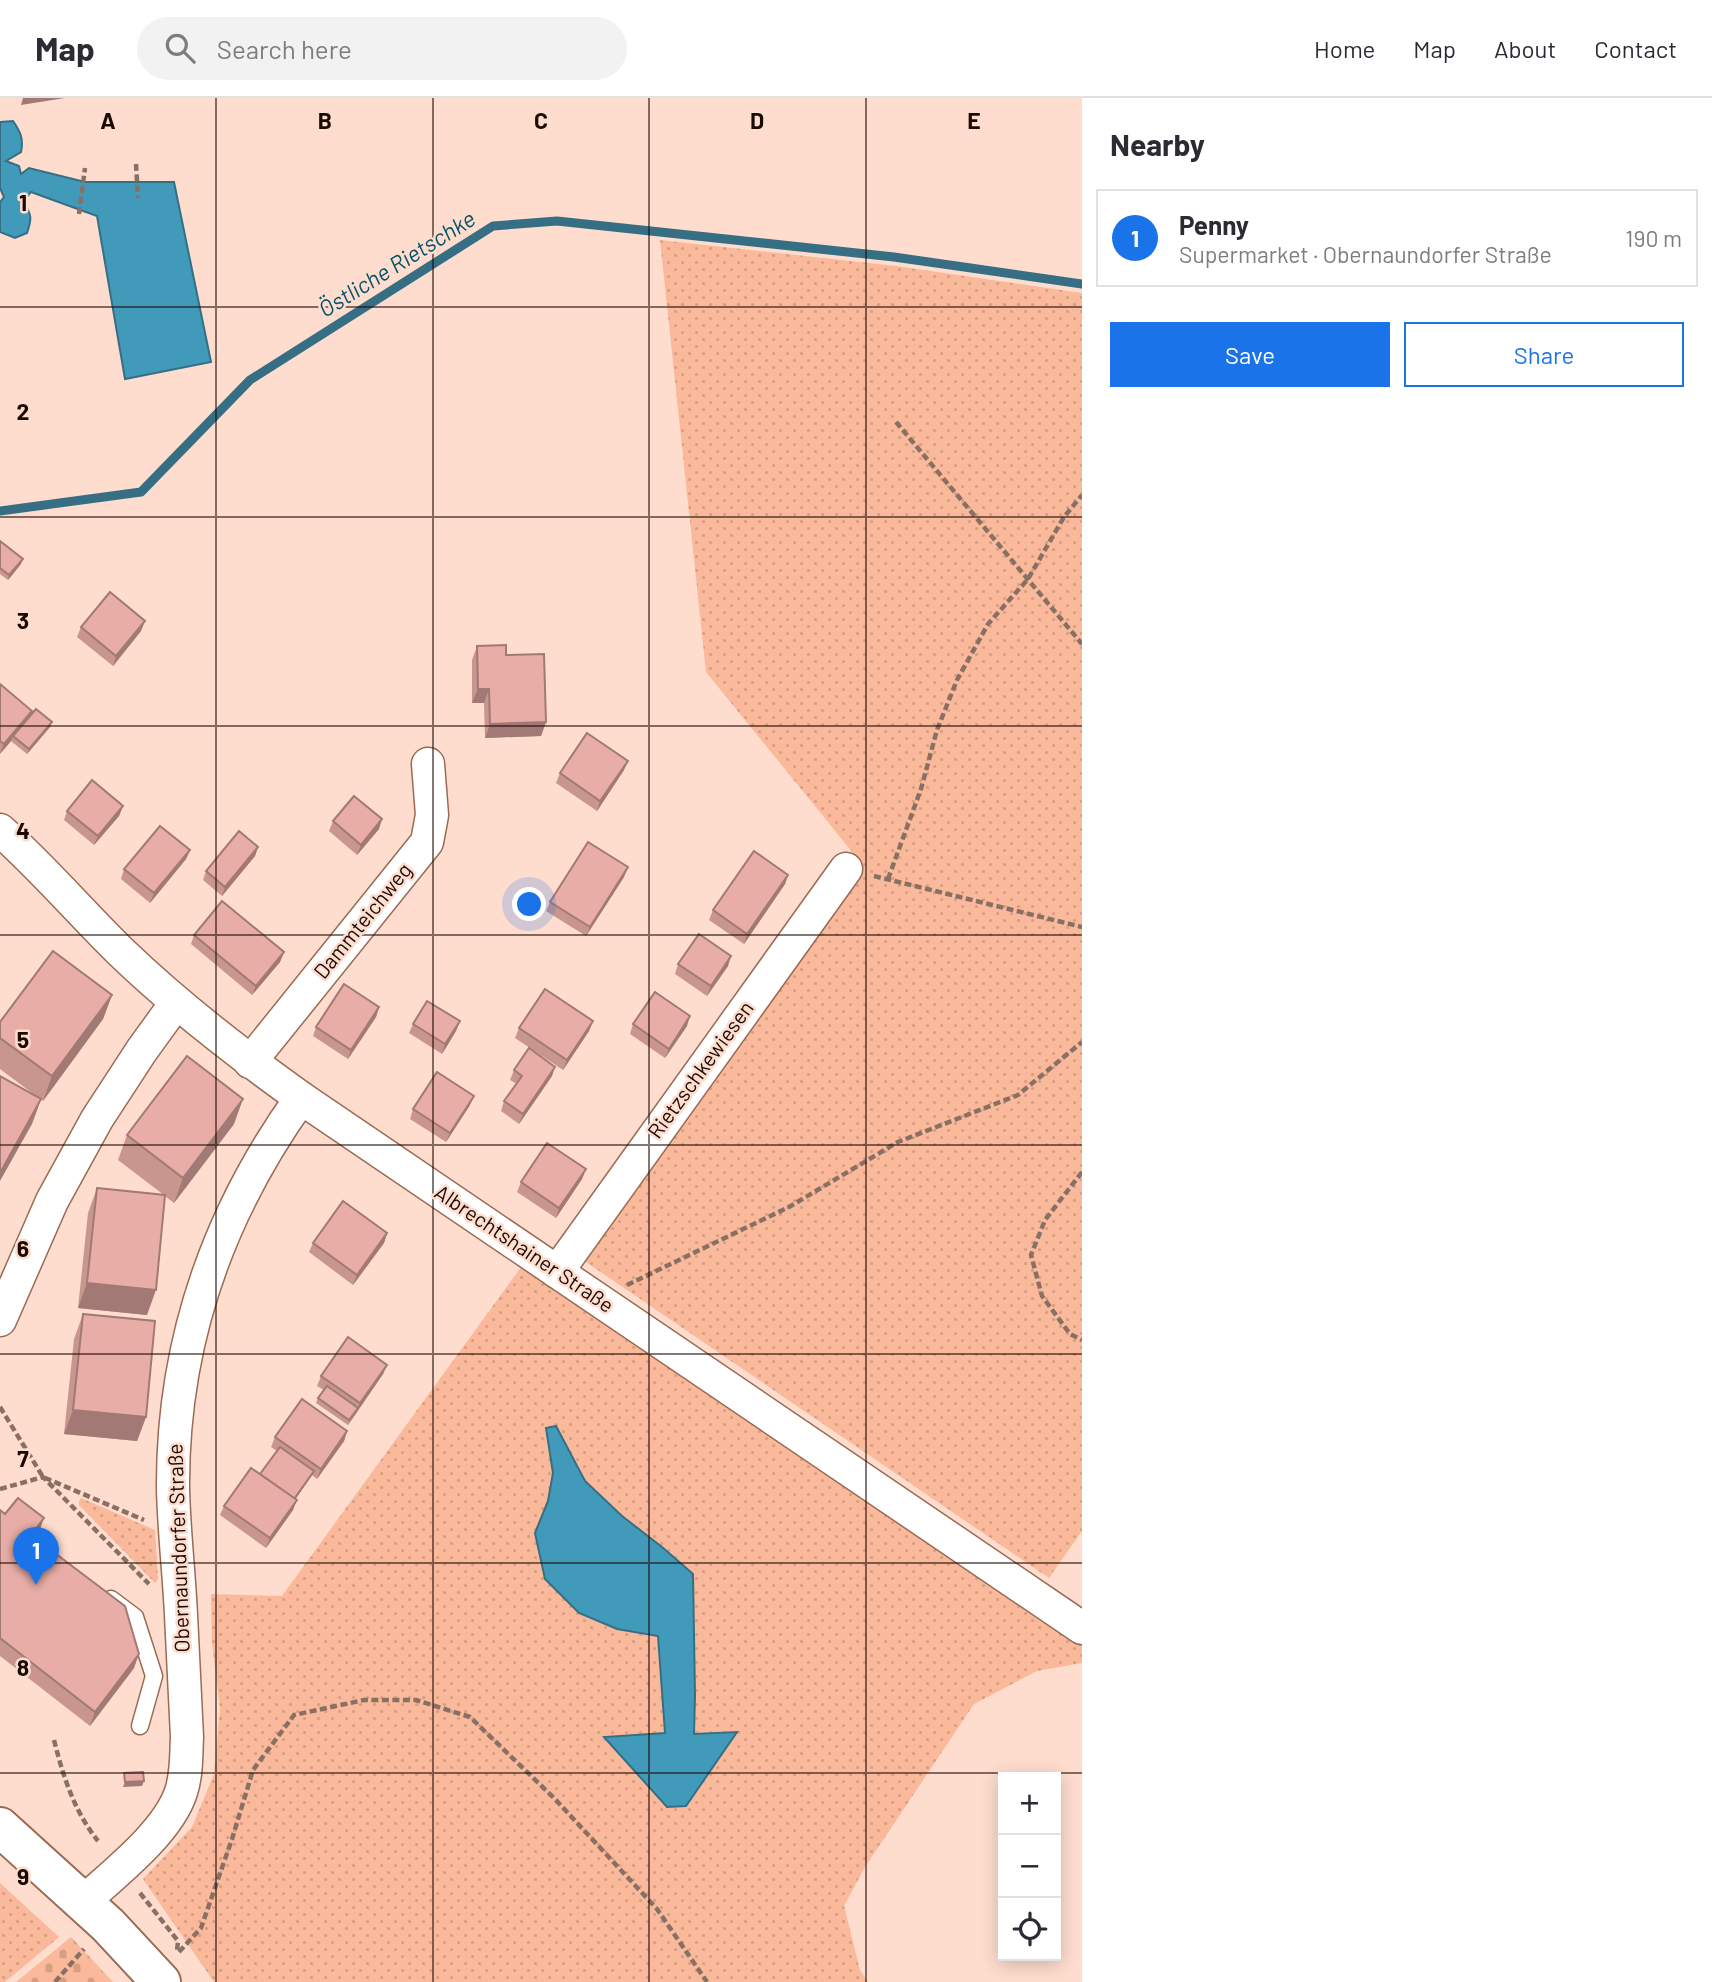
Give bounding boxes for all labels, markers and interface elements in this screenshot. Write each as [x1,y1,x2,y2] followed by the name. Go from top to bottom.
[137,17,627,80] search box
[35,28,95,68] text: Map
[161,29,199,67] icon: search
[217,33,352,64] text: Search here
[1314,34,1375,63] text: Home
[1413,34,1456,63] text: Map
[1494,34,1556,63] text: About
[1594,34,1677,63] text: Contact
[100,106,116,134] text: A
[318,106,332,134] text: B
[534,106,548,134] text: C
[750,106,764,134] text: D
[967,106,981,134] text: E
[1110,126,1205,162] text: Nearby
[19,188,27,216] text: 1
[313,204,480,323] water label: Östliche Rietschke
[1179,209,1249,240] text: Penny
[1131,224,1139,252] text: 1
[1625,224,1682,252] text: 190 m
[1179,240,1552,268] text: Supermarket · Obernaundorfer Straße
[1110,322,1390,387] button: Save
[1404,322,1684,387] button: Share
[17,397,29,425] text: 2
[17,606,29,634] text: 3
[16,816,30,844] text: 4
[308,857,416,983] street label: Dammteichweg
[512,887,546,921] your location
[642,996,758,1143] street label: Rietzschkewiesen
[17,1025,29,1053] text: 5
[431,1179,619,1317] street label: Albrechtshainer Straße
[17,1234,29,1262] text: 6
[161,1443,194,1653] street label: Obernaundorfer Straße
[17,1444,29,1472] text: 7
[13,1527,59,1585] pin: 1
[17,1653,29,1681] text: 8
[998,1772,1061,1961] map controls
[998,1772,1061,1835] button: +
[998,1835,1061,1898] button: −
[17,1862,29,1890] text: 9
[998,1898,1061,1961] button: locate

